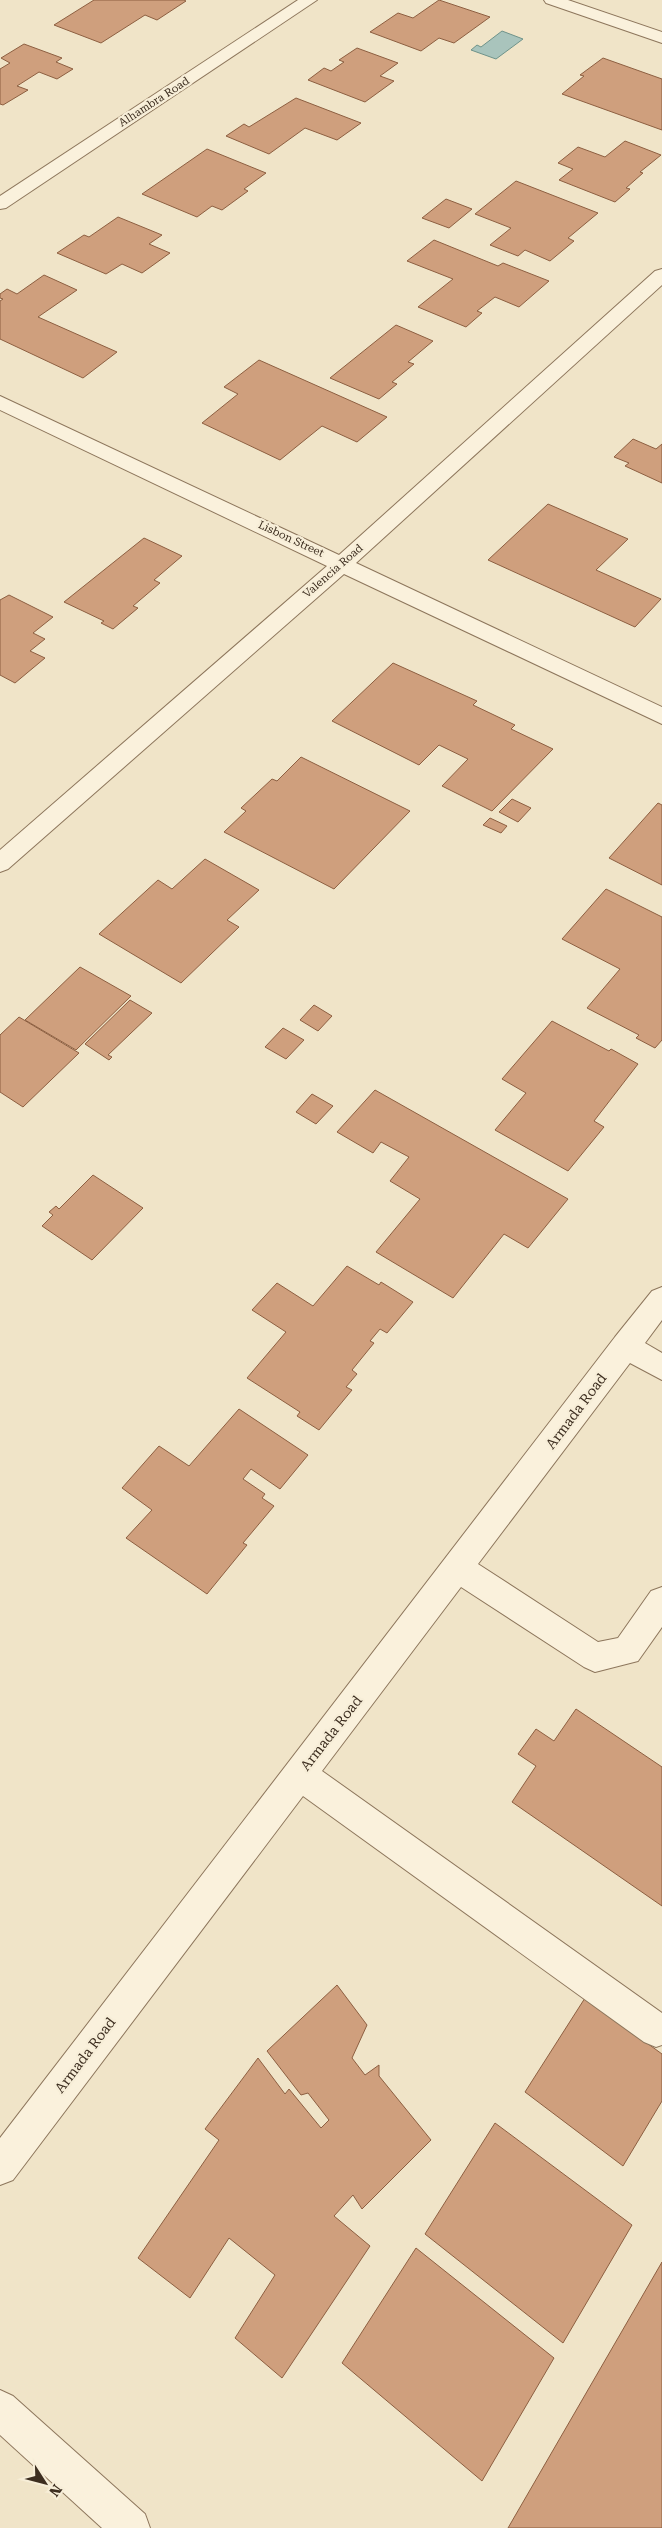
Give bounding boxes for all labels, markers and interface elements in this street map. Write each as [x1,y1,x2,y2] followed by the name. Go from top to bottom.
[116,74,192,130] street label: Alhambra Road
[256,518,326,560] street label: Lisbon Street
[300,542,366,600] street label: Valencia Road
[542,1370,610,1452] street label: Armada Road
[297,1692,365,1773] street label: Armada Road
[51,2014,119,2096] street label: Armada Road
[20,2458,70,2508] north arrow
[46,2482,65,2500] text: N

